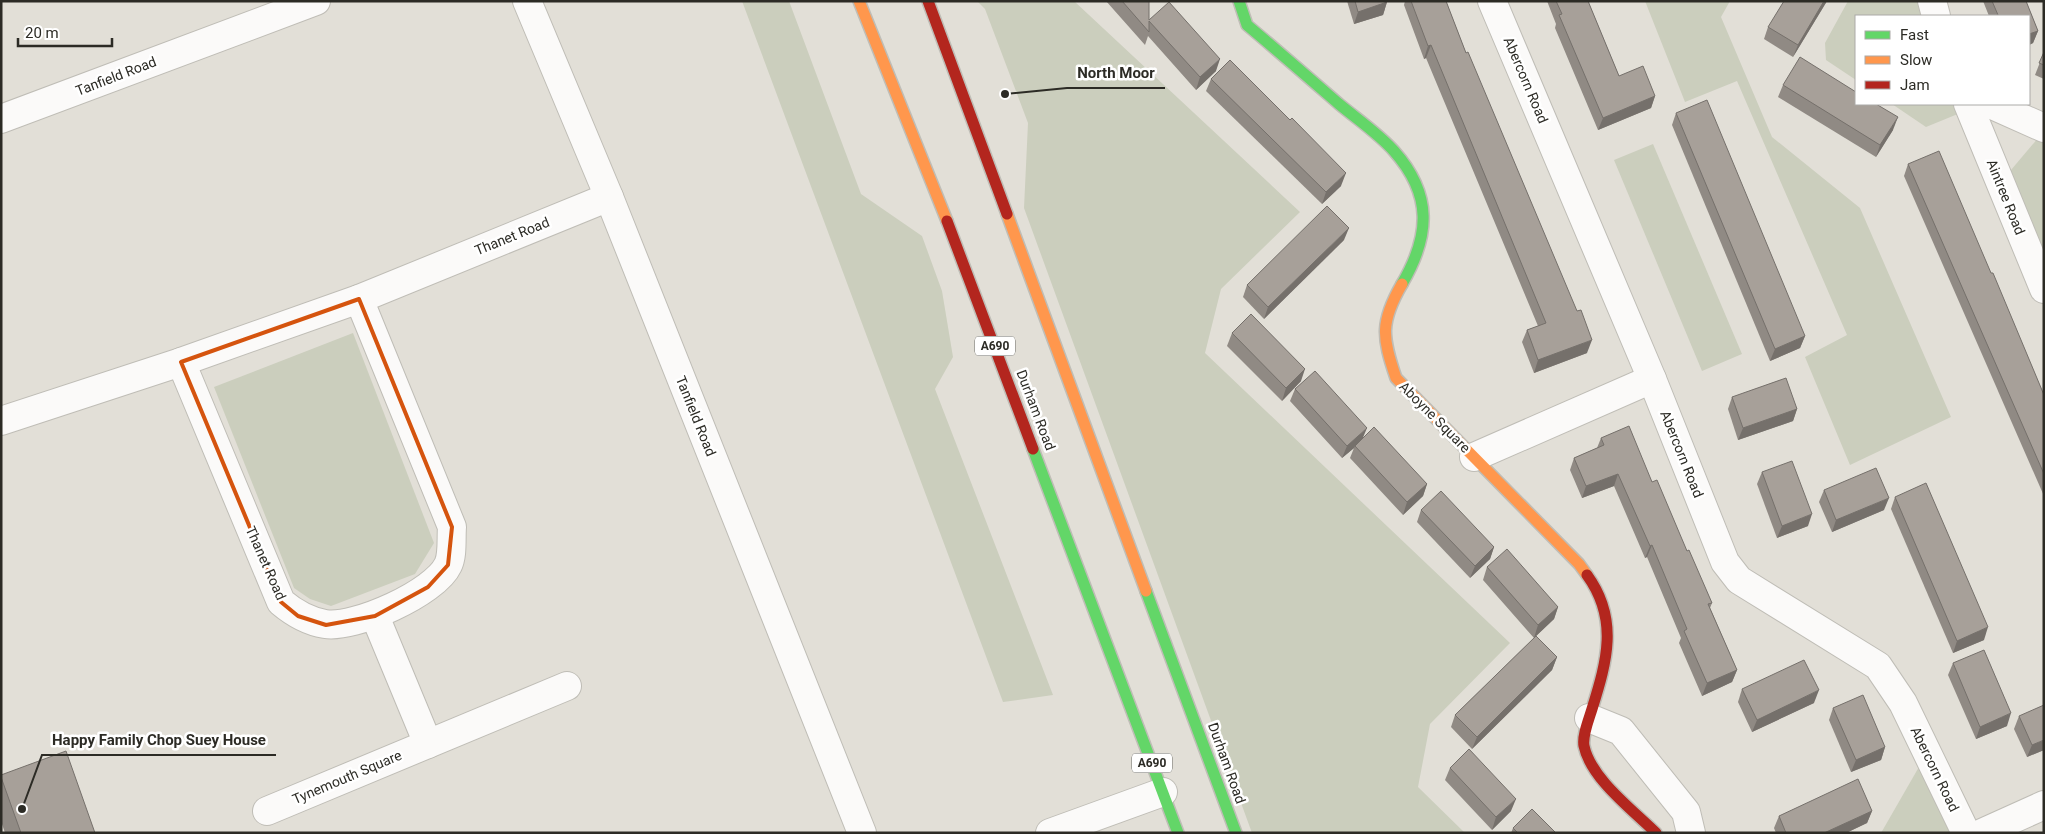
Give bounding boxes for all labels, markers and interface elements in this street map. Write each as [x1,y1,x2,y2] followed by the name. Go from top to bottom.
[18,15,111,47] scale bar
[1855,15,2030,105] legend
[25,24,59,42] text: 20 m
[1900,26,1929,44] text: Fast
[1501,34,1551,126] street label: Abercorn Road
[1900,51,1932,69] text: Slow
[73,53,159,99] street label: Tanfield Road
[1067,58,1165,88] callout: North Moor
[1077,64,1155,82] text: North Moor
[1900,76,1930,94] text: Jam
[1984,157,2028,237] street label: Aintree Road
[472,214,552,258] street label: Thanet Road
[975,336,1015,356] road number: A690
[1013,368,1059,452] street label: Durham Road
[673,374,719,458] street label: Tanfield Road
[1396,378,1474,456] street label: Aboyne Square
[1657,408,1707,500] street label: Abercorn Road
[243,524,289,602] street label: Thanet Road
[1205,720,1249,806] street label: Durham Road
[1908,724,1962,814] street label: Abercorn Road
[42,725,276,755] callout: Happy Family Chop Suey House
[52,731,266,749] text: Happy Family Chop Suey House
[290,747,404,807] street label: Tynemouth Square
[1132,754,1172,772] road number: A690

